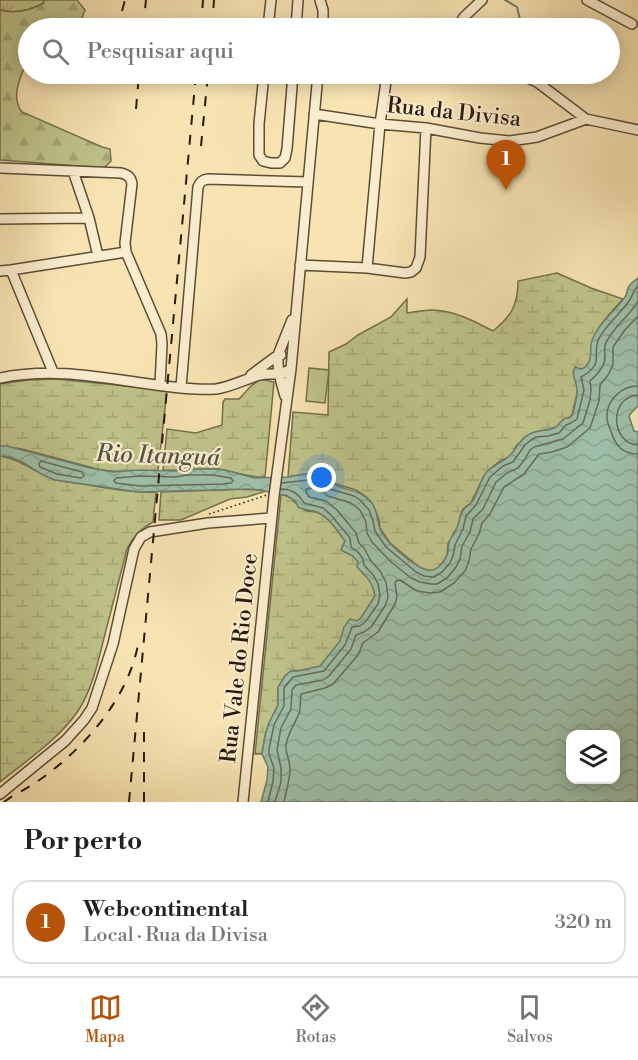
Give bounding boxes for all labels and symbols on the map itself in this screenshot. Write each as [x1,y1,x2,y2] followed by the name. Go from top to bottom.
[385,92,523,133] street label: Rua da Divisa
[486,140,526,190] pin: 1
[94,439,221,473] water label: Rio Itanguá
[307,463,336,492] your location
[215,552,264,764] street label: Rua Vale do Rio Doce

